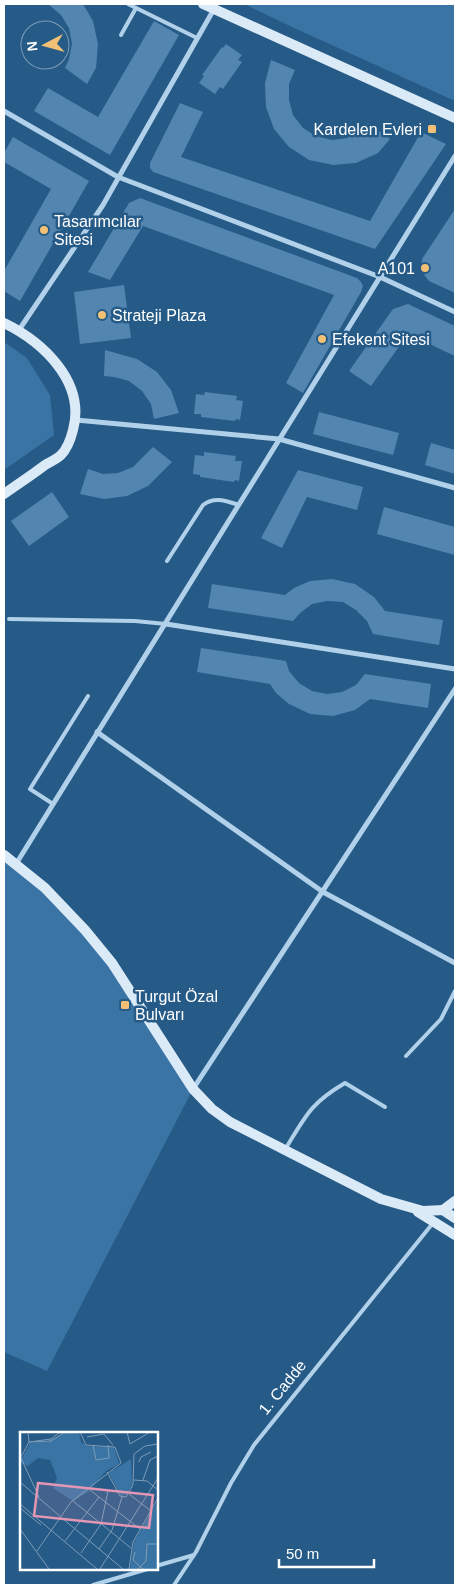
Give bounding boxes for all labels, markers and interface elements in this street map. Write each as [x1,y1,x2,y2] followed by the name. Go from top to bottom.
[20,20,70,70] north arrow
[24,40,41,52] text: N
[314,121,422,138] place label: Kardelen Evleri
[426,123,438,135] marker: Kardelen Evleri
[54,213,142,248] place label: Tasarımcılar Sitesi
[38,224,50,236] marker: Tasarımcılar Sitesi
[378,260,415,277] place label: A101
[419,262,431,274] marker: A101
[112,307,206,324] place label: Strateji Plaza
[96,309,108,321] marker: Strateji Plaza
[332,331,430,348] place label: Efekent Sitesi
[316,333,328,345] marker: Efekent Sitesi
[135,988,218,1023] place label: Turgut Özal Bulvarı
[119,999,131,1011] marker: Turgut Özal Bulvarı
[255,1357,309,1418] street label: 1. Cadde
[20,1432,158,1569] inset map
[279,1536,374,1568] scale bar
[286,1545,319,1562] text: 50 m

